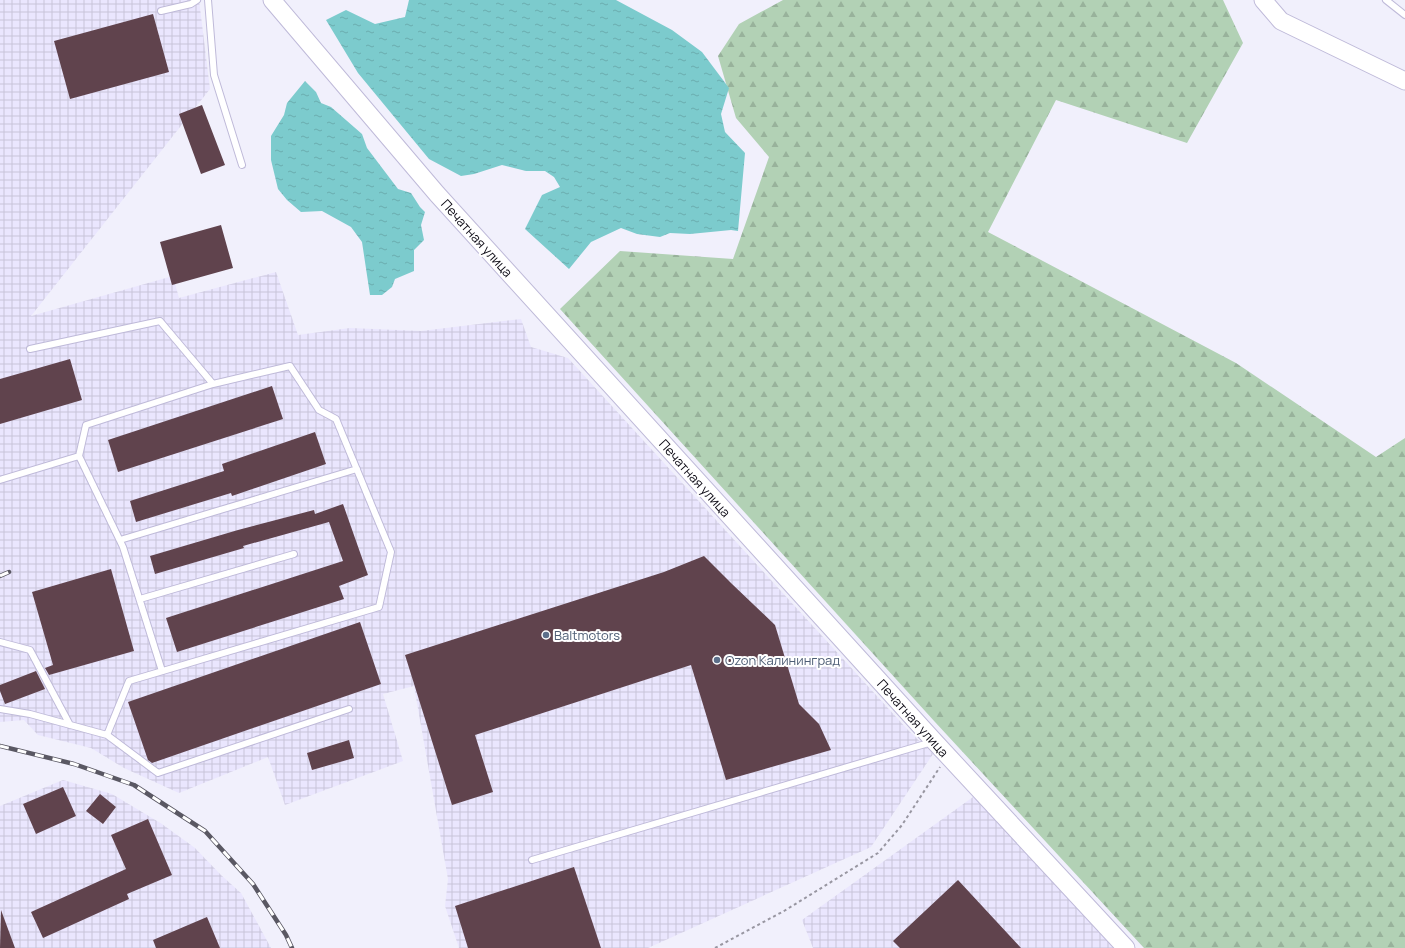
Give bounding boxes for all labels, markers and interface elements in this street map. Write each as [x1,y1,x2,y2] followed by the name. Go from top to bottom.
[437,195,517,281] street label: Печатная улица
[655,435,735,521] street label: Печатная улица
[554,626,620,644] place label: Baltmotors
[541,630,551,640] marker: Baltmotors
[725,651,840,669] place label: Ozon Калининград
[712,655,722,665] marker: Ozon Калининград
[873,675,953,761] street label: Печатная улица

